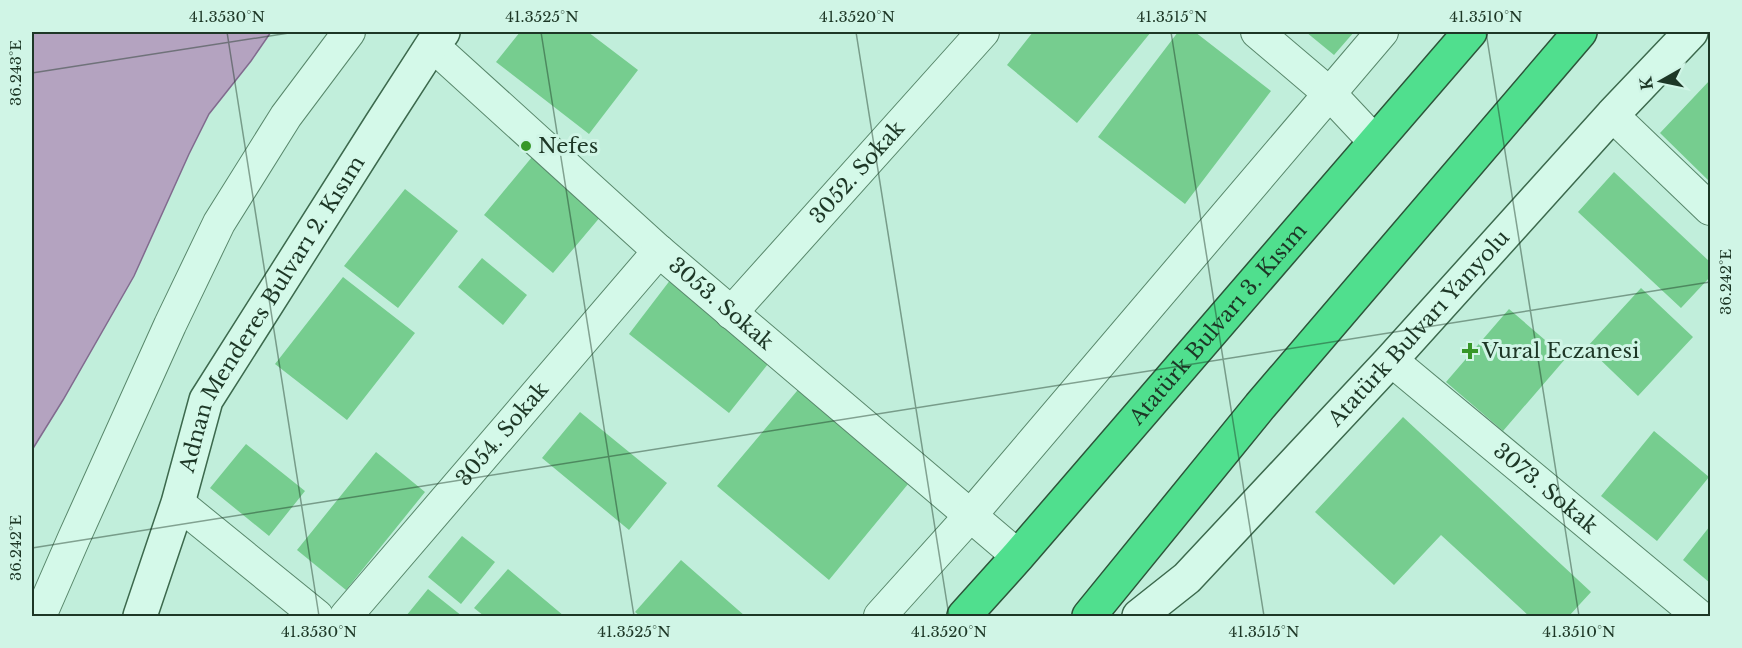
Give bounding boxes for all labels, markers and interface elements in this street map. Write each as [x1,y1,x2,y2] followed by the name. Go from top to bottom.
[189,7,265,26] text: 41.3530°N
[505,7,579,26] text: 41.3525°N
[819,7,895,26] text: 41.3520°N
[1136,7,1208,26] text: 41.3515°N
[1449,7,1523,26] text: 41.3510°N
[6,40,25,106] text: 36.243°E
[1631,51,1691,111] north arrow
[1635,74,1657,91] text: K
[804,115,910,229] street label: 3052. Sokak
[538,133,598,159] place label: Nefes
[519,139,533,153] marker: Nefes
[174,151,371,476] street label: Adnan Menderes Bulvarı 2. Kısım
[1123,218,1312,431] street label: Atatürk Bulvarı 3. Kısım
[1322,225,1515,432] street label: Atatürk Bulvarı Yanyolu
[1716,249,1735,315] text: 36.242°E
[663,252,779,356] street label: 3053. Sokak
[1481,338,1639,364] place label: Vural Eczanesi
[1463,344,1477,358] marker: Vural Eczanesi
[451,377,554,491] street label: 3054. Sokak
[1488,438,1603,539] street label: 3073. Sokak
[6,515,25,581] text: 36.242°E
[281,622,357,641] text: 41.3530°N
[597,622,671,641] text: 41.3525°N
[911,622,987,641] text: 41.3520°N
[1228,622,1300,641] text: 41.3515°N
[1542,622,1616,641] text: 41.3510°N

